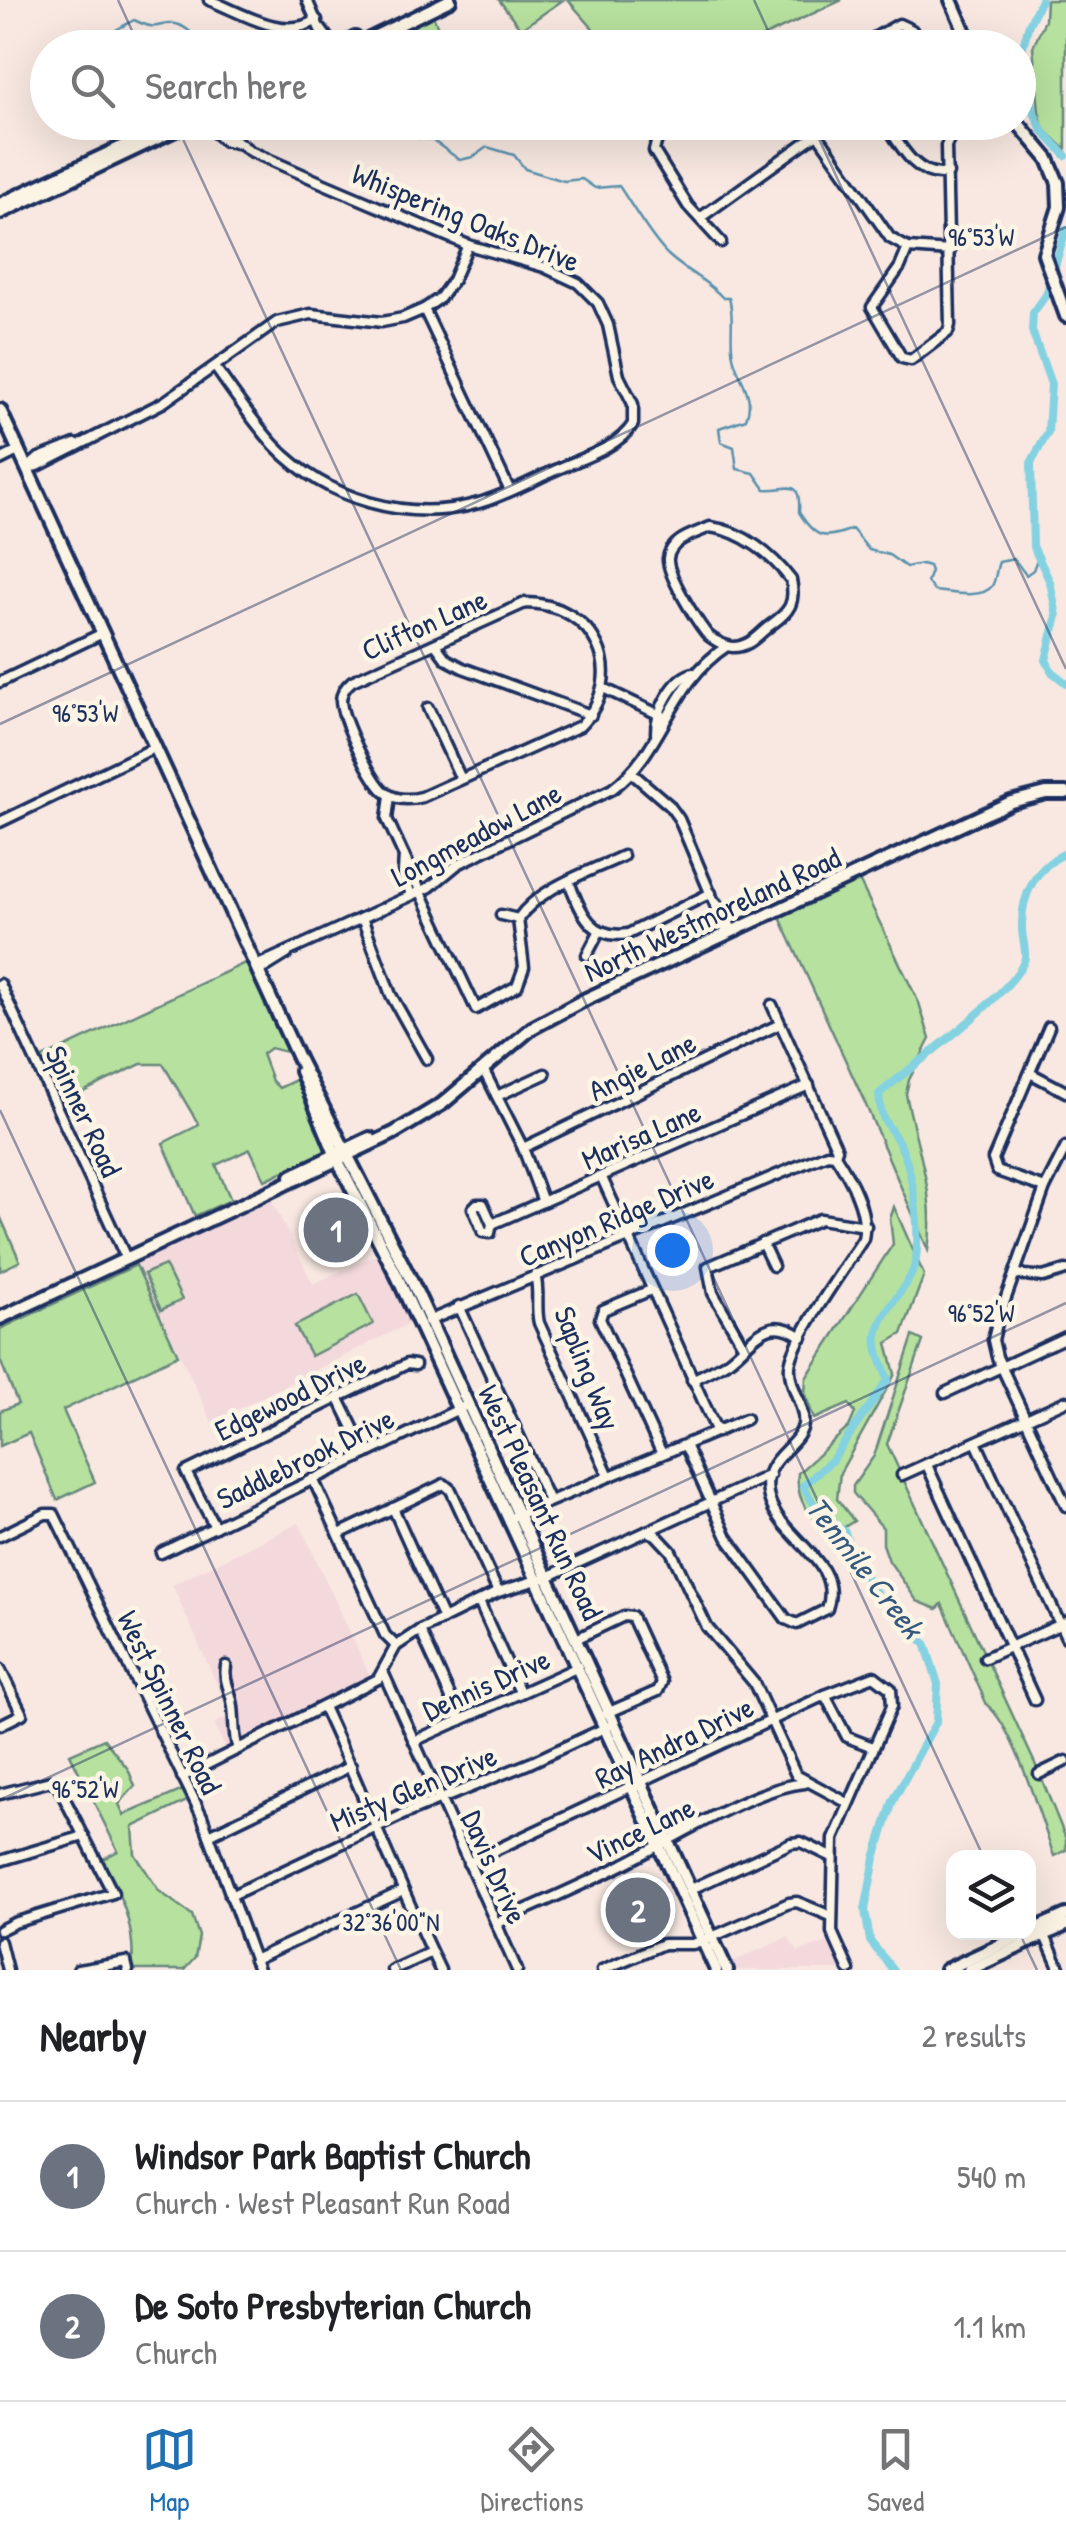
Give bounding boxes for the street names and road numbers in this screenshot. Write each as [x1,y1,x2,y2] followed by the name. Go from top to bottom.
[346,153,586,281] street label: Whispering Oaks Drive
[355,579,493,669] street label: Clifton Lane
[384,772,568,896] street label: Longmeadow Lane
[577,837,847,991] street label: North Westmoreland Road
[581,1022,703,1110] street label: Angie Lane
[36,1039,132,1183] street label: Spinner Road
[575,1091,707,1179] street label: Marisa Lane
[513,1158,719,1276] street label: Canyon Ridge Drive
[545,1300,631,1436] street label: Sapling Way
[208,1342,372,1450] street label: Edgewood Drive
[469,1378,613,1626] street label: West Pleasant Run Road
[210,1398,400,1518] street label: Saddlebrook Drive
[108,1604,232,1801] street label: West Spinner Road
[416,1638,556,1730] street label: Dennis Drive
[588,1686,760,1798] street label: Ray Andra Drive
[324,1735,502,1841] street label: Misty Glen Drive
[579,1787,701,1873] street label: Vince Lane
[452,1804,538,1930] street label: Davis Drive

